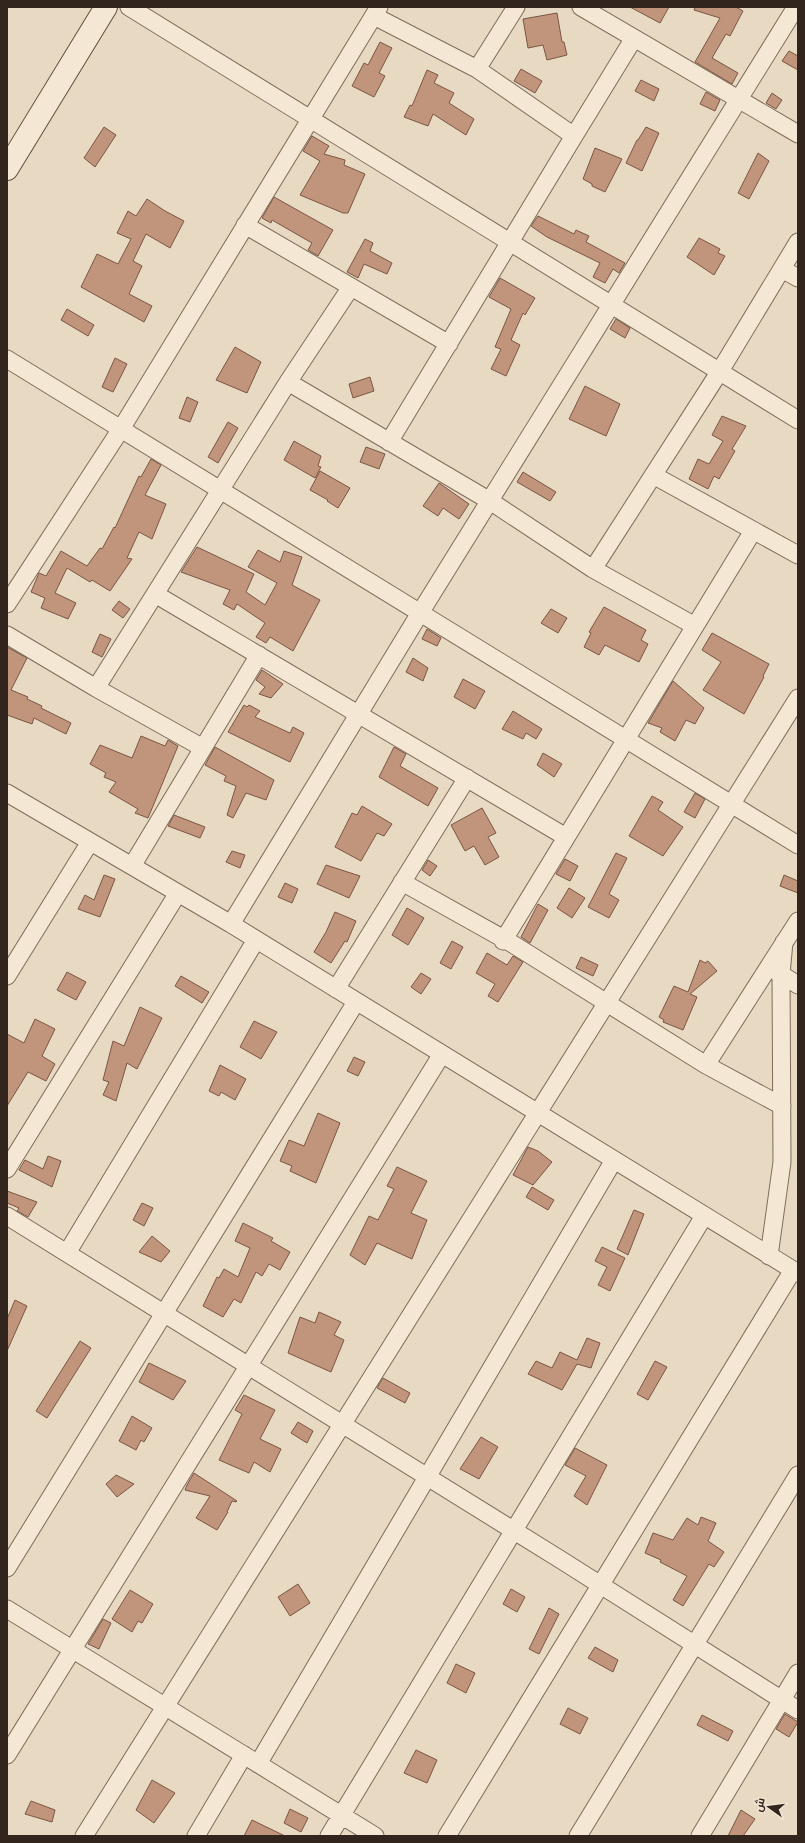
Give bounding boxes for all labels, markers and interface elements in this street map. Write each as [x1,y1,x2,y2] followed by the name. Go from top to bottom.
[749,1787,789,1827] north arrow
[751,1796,768,1813] text: ش

